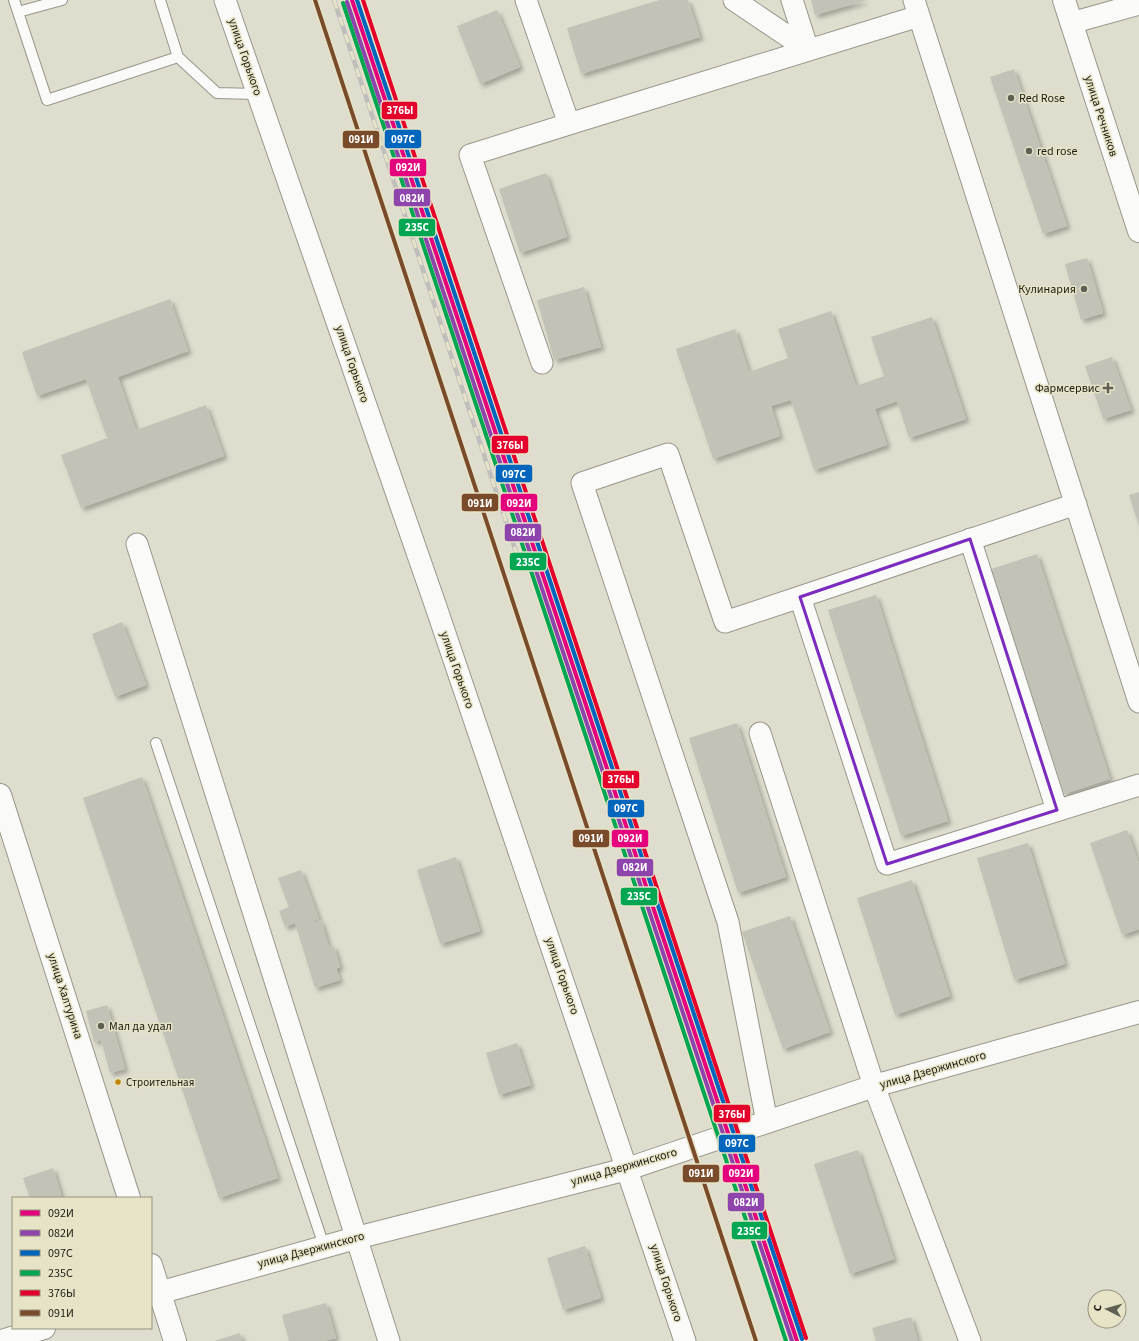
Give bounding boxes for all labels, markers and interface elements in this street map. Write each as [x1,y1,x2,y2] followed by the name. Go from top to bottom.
[224,16,266,98] street label: улица Горького
[1080,73,1122,159] street label: улица Речников
[1019,90,1065,107] place label: Red Rose
[1006,93,1016,103] marker: Red Rose
[381,101,418,120] line badge: 376Ы
[387,103,413,118] text: 376Ы
[384,129,422,149] line badge: 097С
[342,130,380,149] line badge: 091И
[349,132,373,147] text: 091И
[391,132,416,147] text: 097С
[1037,143,1078,160] place label: red rose
[1024,146,1034,156] marker: red rose
[389,158,427,177] line badge: 092И
[396,160,420,175] text: 092И
[393,188,431,207] line badge: 082И
[400,191,424,206] text: 082И
[398,218,436,237] line badge: 235С
[405,220,430,235] text: 235С
[1018,281,1076,298] place label: Кулинария
[1079,284,1089,294] marker: Кулинария
[331,323,373,405] street label: улица Горького
[1035,380,1101,397] place label: Фармсервис
[1103,383,1113,393] marker: Фармсервис
[491,435,529,454] line badge: 376Ы
[497,438,523,453] text: 376Ы
[495,464,533,483] line badge: 097С
[502,467,527,482] text: 097С
[461,493,499,512] line badge: 091И
[500,493,538,512] line badge: 092И
[468,496,492,511] text: 091И
[507,496,531,511] text: 092И
[504,523,542,542] line badge: 082И
[511,525,535,540] text: 082И
[509,552,547,571] line badge: 235С
[516,555,541,570] text: 235С
[436,629,478,711] street label: улица Горького
[602,770,640,789] line badge: 376Ы
[608,772,634,787] text: 376Ы
[607,799,645,818] line badge: 097С
[614,801,639,816] text: 097С
[572,829,610,848] line badge: 091И
[611,829,649,848] line badge: 092И
[579,831,603,846] text: 091И
[618,831,642,846] text: 092И
[616,858,654,877] line badge: 082И
[623,860,647,875] text: 082И
[620,887,658,906] line badge: 235С
[627,889,652,904] text: 235С
[541,935,583,1017] street label: улица Горького
[43,951,87,1041] street label: улица Халтурина
[109,1018,172,1035] place label: Мал да удал
[96,1021,106,1031] marker: Мал да удал
[878,1047,988,1093] street label: улица Дзержинского
[126,1075,194,1090] place label: Строительная
[113,1077,123,1087] marker: Строительная
[713,1104,751,1123] line badge: 376Ы
[719,1107,745,1122] text: 376Ы
[718,1134,756,1153] line badge: 097С
[725,1136,750,1151] text: 097С
[569,1144,679,1190] street label: улица Дзержинского
[682,1164,720,1183] line badge: 091И
[722,1164,760,1183] line badge: 092И
[689,1166,713,1181] text: 091И
[729,1166,753,1181] text: 092И
[727,1192,765,1212] line badge: 082И
[734,1195,758,1210] text: 082И
[12,1197,152,1329] legend
[48,1205,74,1222] text: 092И
[731,1221,768,1240] line badge: 235С
[737,1224,762,1239] text: 235С
[48,1225,74,1242] text: 082И
[256,1228,366,1272] street label: улица Дзержинского
[645,1242,687,1324] street label: улица Горького
[48,1245,73,1262] text: 097С
[48,1265,73,1282] text: 235С
[48,1285,75,1302] text: 376Ы
[1087,1289,1127,1329] north arrow
[1090,1303,1105,1312] text: С
[48,1305,74,1322] text: 091И

